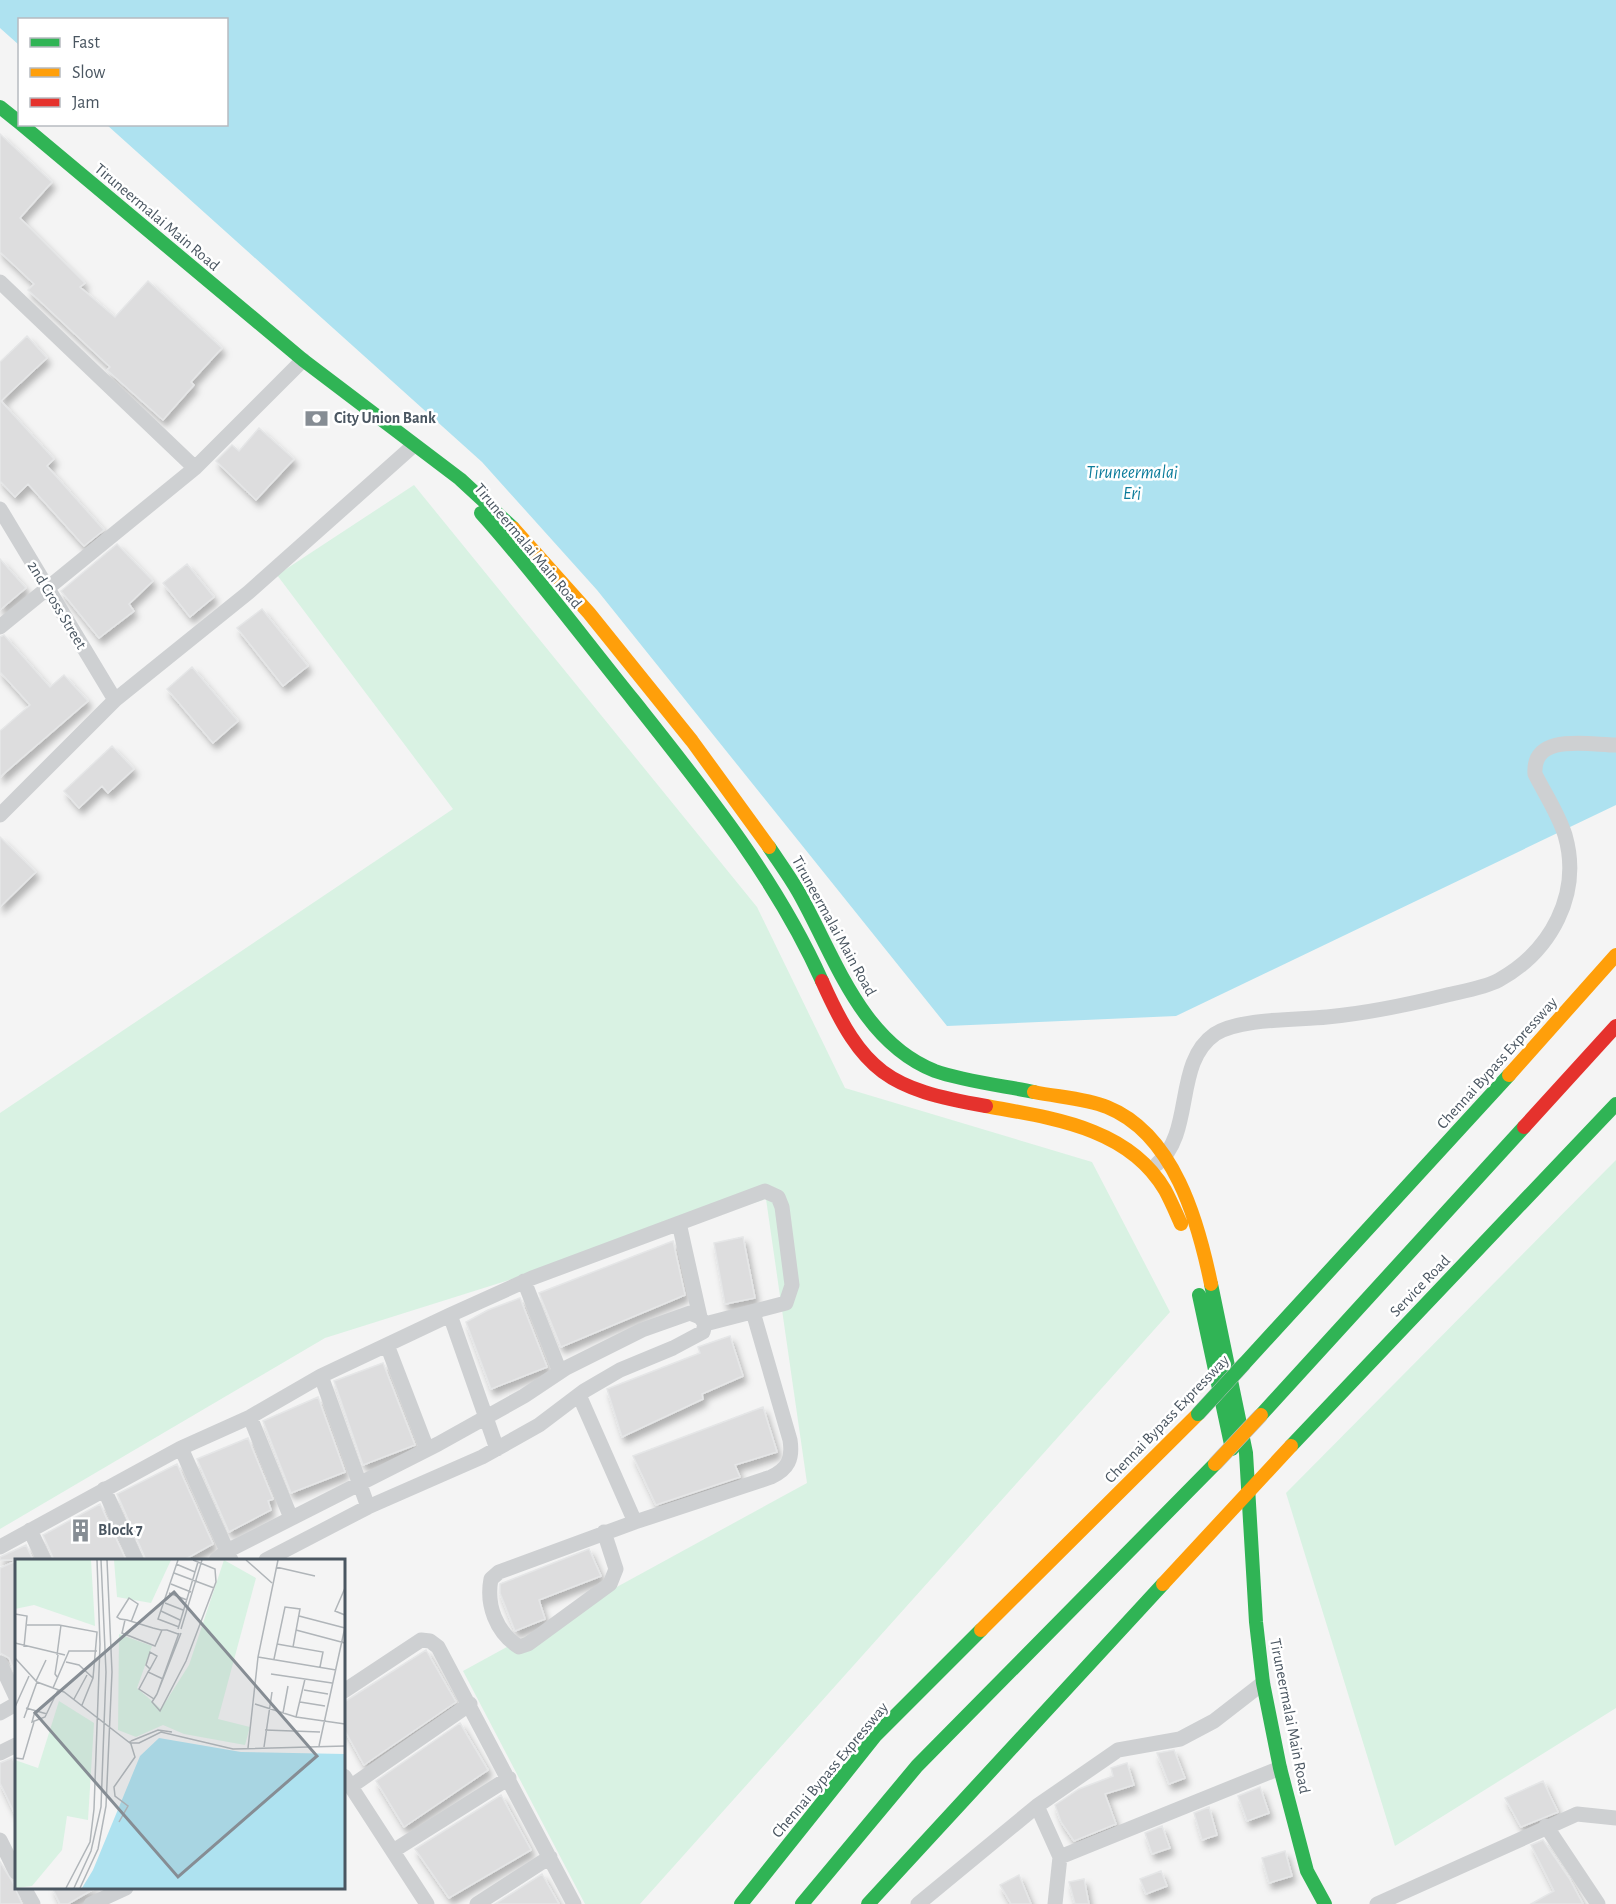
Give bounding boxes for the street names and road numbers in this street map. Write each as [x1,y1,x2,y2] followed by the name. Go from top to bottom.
[92,160,222,274] street label: Tiruneermalai Main Road
[471,481,585,611] street label: Tiruneermalai Main Road
[24,558,90,652] street label: 2nd Cross Street
[789,853,879,999] street label: Tiruneermalai Main Road
[1434,994,1561,1133] street label: Chennai Bypass Expressway
[1387,1252,1453,1320] street label: Service Road
[1102,1352,1233,1487] street label: Chennai Bypass Expressway
[1267,1637,1313,1795] street label: Tiruneermalai Main Road
[769,1699,892,1841] street label: Chennai Bypass Expressway

